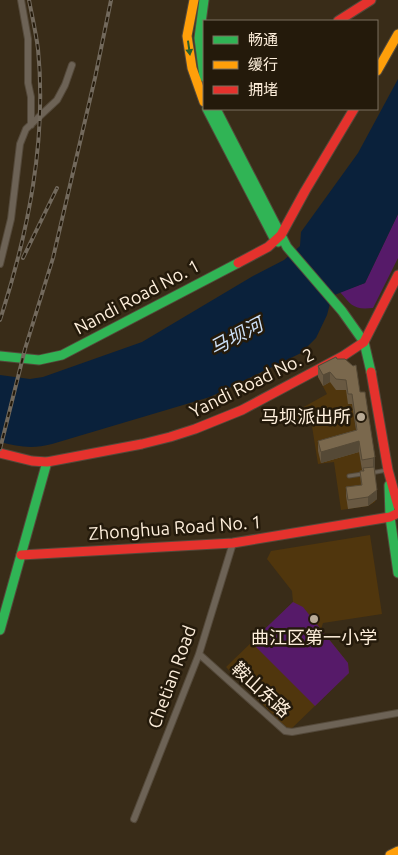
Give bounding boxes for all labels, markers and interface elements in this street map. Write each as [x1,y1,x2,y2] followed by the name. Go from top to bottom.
[203,20,378,110] legend
[248,31,278,48] text: 畅通
[185,40,193,56] one-way arrow
[248,56,278,73] text: 缓行
[248,81,278,98] text: 拥堵
[70,255,203,338] street label: Nandi Road No. 1
[206,311,270,359] water label: 马坝河
[186,343,317,421] street label: Yandi Road No. 2
[261,406,351,426] place label: 马坝派出所
[355,411,367,423] marker: 马坝派出所
[88,511,262,543] street label: Zhonghua Road No. 1
[308,613,320,625] marker: 曲江区第一小学
[143,623,199,731] street label: Chetian Road
[251,627,377,647] place label: 曲江区第一小学
[228,658,295,721] street label: 鞍山东路

